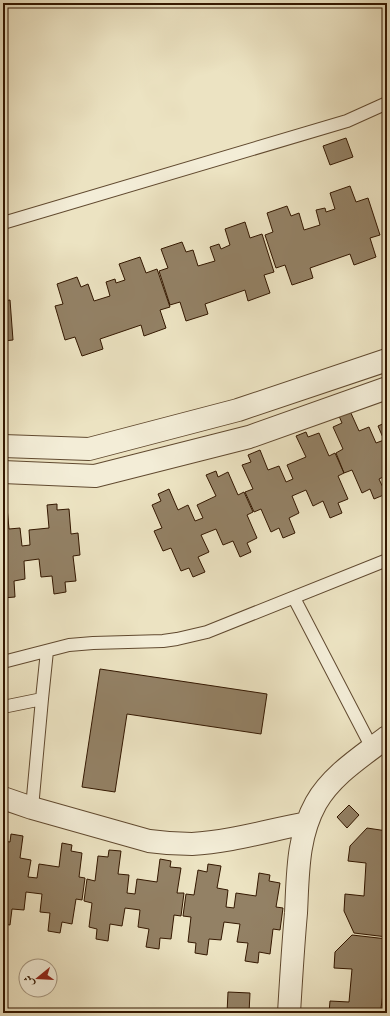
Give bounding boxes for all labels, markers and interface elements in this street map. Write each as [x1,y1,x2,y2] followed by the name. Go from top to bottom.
[18,958,58,998] north arrow
[21,974,37,988] text: ش

